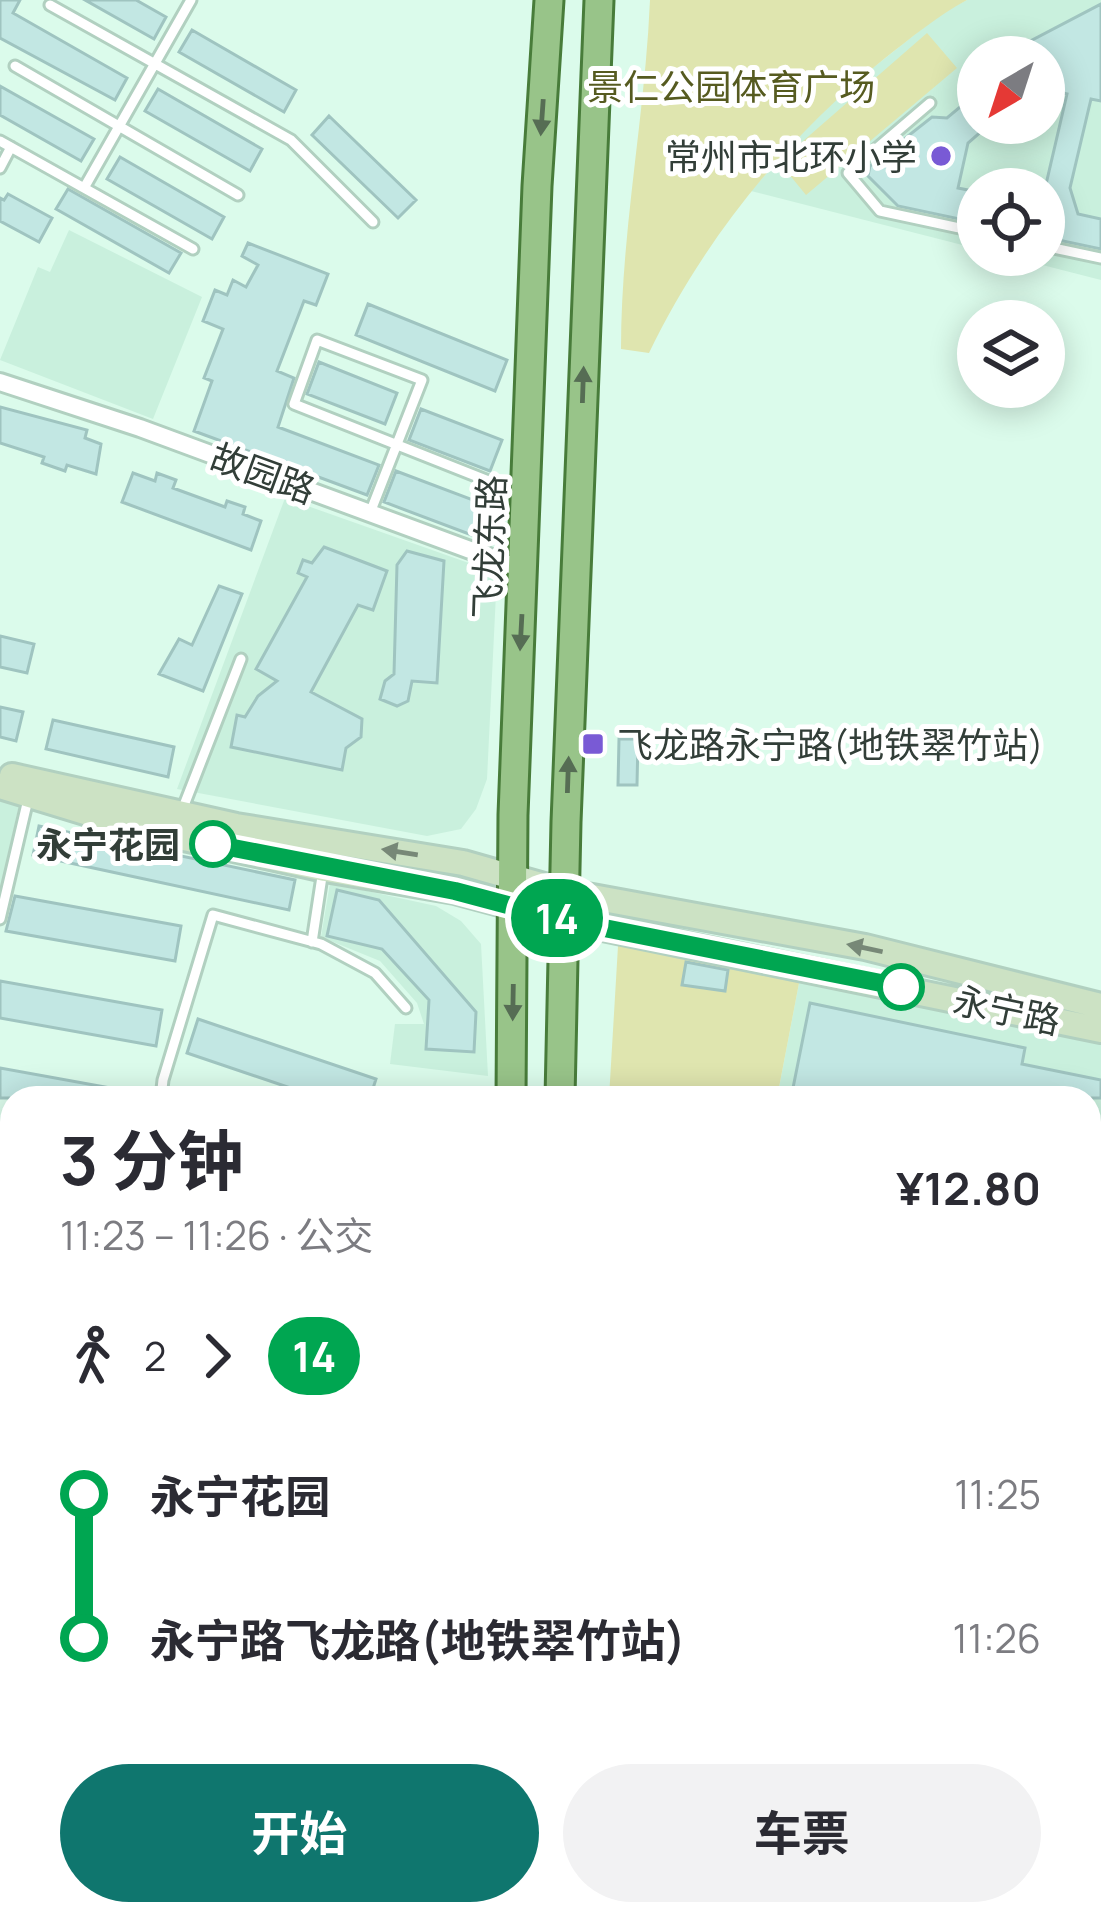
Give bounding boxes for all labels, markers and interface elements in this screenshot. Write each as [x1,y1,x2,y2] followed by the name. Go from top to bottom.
[957,36,1065,144] north arrow
[957,36,1065,408] map controls
[587,62,875,111] park label: 景仁公园体育广场
[532,99,551,136] one-way arrow
[665,132,917,181] place label: 常州市北环小学
[928,143,954,169] marker: 常州市北环小学
[957,168,1065,276] button: locate
[957,300,1065,408] button: layers
[574,365,593,403] one-way arrow
[204,432,322,514] street label: 故园路
[462,474,516,620] street label: 飞龙东路
[511,614,530,652] one-way arrow
[617,720,1044,769] place label: 飞龙路永宁路(地铁翠竹站)
[580,731,606,757] marker: 飞龙路永宁路(地铁翠竹站)
[558,755,577,793] one-way arrow
[36,820,180,869] place label: 永宁花园
[191,822,235,866] marker: 永宁花园
[380,843,418,861] one-way arrow
[503,879,611,957] line badge: 14
[535,889,579,947] text: 14
[846,937,883,956] one-way arrow
[879,965,923,1009] unlabelled marker
[949,975,1065,1045] street label: 永宁路
[503,984,523,1022] one-way arrow
[60,1115,244,1205] text: 3 分钟
[896,1157,1041,1219] text: ¥12.80
[60,1208,373,1262] text: 11:23 – 11:26 · 公交
[60,1323,126,1389] icon: walk
[184,1323,250,1389] icon: forward
[292,1327,336,1385] text: 14
[144,1329,166,1383] text: 2
[150,1465,330,1527] text: 永宁花园
[954,1467,1041,1521] text: 11:25
[150,1609,686,1671] text: 永宁路飞龙路(地铁翠竹站)
[952,1611,1041,1665] text: 11:26
[60,1764,539,1902] button: 开始
[563,1764,1041,1902] button: 车票

